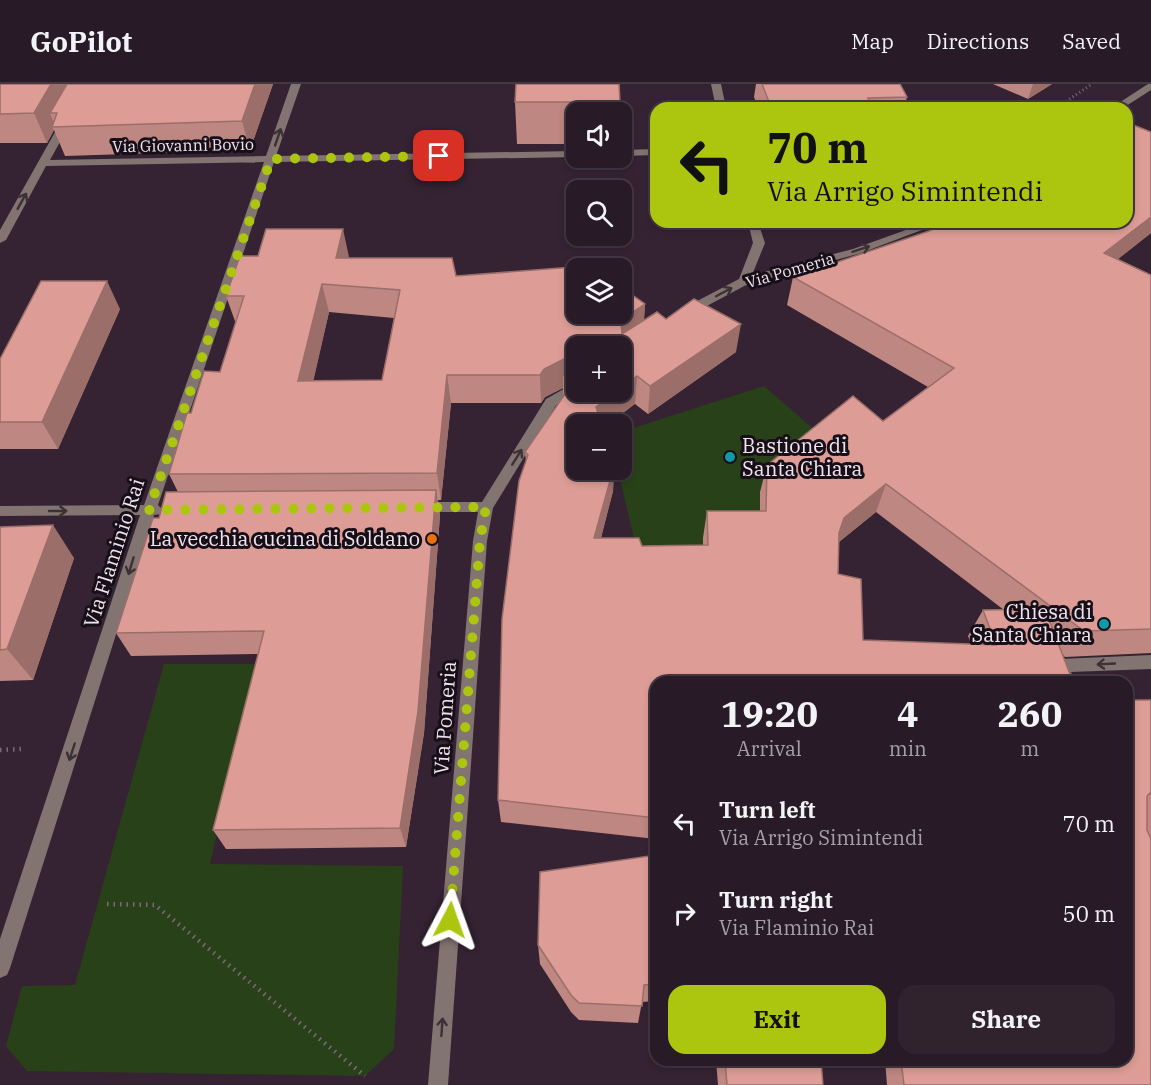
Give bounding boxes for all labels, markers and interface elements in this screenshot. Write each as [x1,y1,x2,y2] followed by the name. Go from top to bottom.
[30,23,132,60] text: GoPilot
[851,27,894,55] text: Map
[927,27,1029,55] text: Directions
[1062,27,1121,55] text: Saved
[566,102,632,480] map controls
[566,102,632,168] button: sound
[767,120,868,175] text: 70 m
[668,126,746,204] icon: left
[274,129,285,147] one-way arrow
[413,130,464,181] pin
[112,134,254,156] street label: Via Giovanni Bovio
[422,139,455,172] icon: arrive
[767,173,1043,208] text: Via Arrigo Simintendi
[566,180,632,246] button: search
[16,193,28,210] one-way arrow
[851,243,870,254] one-way arrow
[743,248,837,292] street label: Via Pomeria
[566,258,632,324] button: layers
[715,286,733,297] one-way arrow
[566,336,632,402] button: +
[566,414,632,480] button: −
[742,432,863,482] place label: Bastione di Santa Chiara
[511,449,523,466] one-way arrow
[723,450,737,464] marker: Bastione di Santa Chiara
[77,475,150,631] street label: Via Flaminio Rai
[48,505,68,516] one-way arrow
[150,525,420,552] place label: La vecchia cucina di Soldano
[425,532,439,546] marker: La vecchia cucina di Soldano
[125,556,136,575] one-way arrow
[971,598,1092,648] place label: Chiesa di Santa Chiara
[1097,617,1111,631] marker: Chiesa di Santa Chiara
[1096,659,1116,670] one-way arrow
[427,660,462,776] street label: Via Pomeria
[721,690,818,737] text: 19:20
[897,690,919,737] text: 4
[997,690,1062,737] text: 260
[737,735,802,762] text: Arrival
[889,735,927,762] text: min
[1020,735,1039,762] text: m
[65,742,76,761] one-way arrow
[719,795,815,824] text: Turn left
[668,807,701,840] icon: left
[1063,809,1115,838] text: 70 m
[719,824,923,851] text: Via Arrigo Simintendi
[719,885,833,914] text: Turn right
[418,888,482,952] position arrow
[668,897,701,930] icon: right
[1063,899,1115,928] text: 50 m
[719,914,874,941] text: Via Flaminio Rai
[668,985,886,1054] button: Exit
[898,985,1115,1054] button: Share
[437,1017,448,1037] one-way arrow

